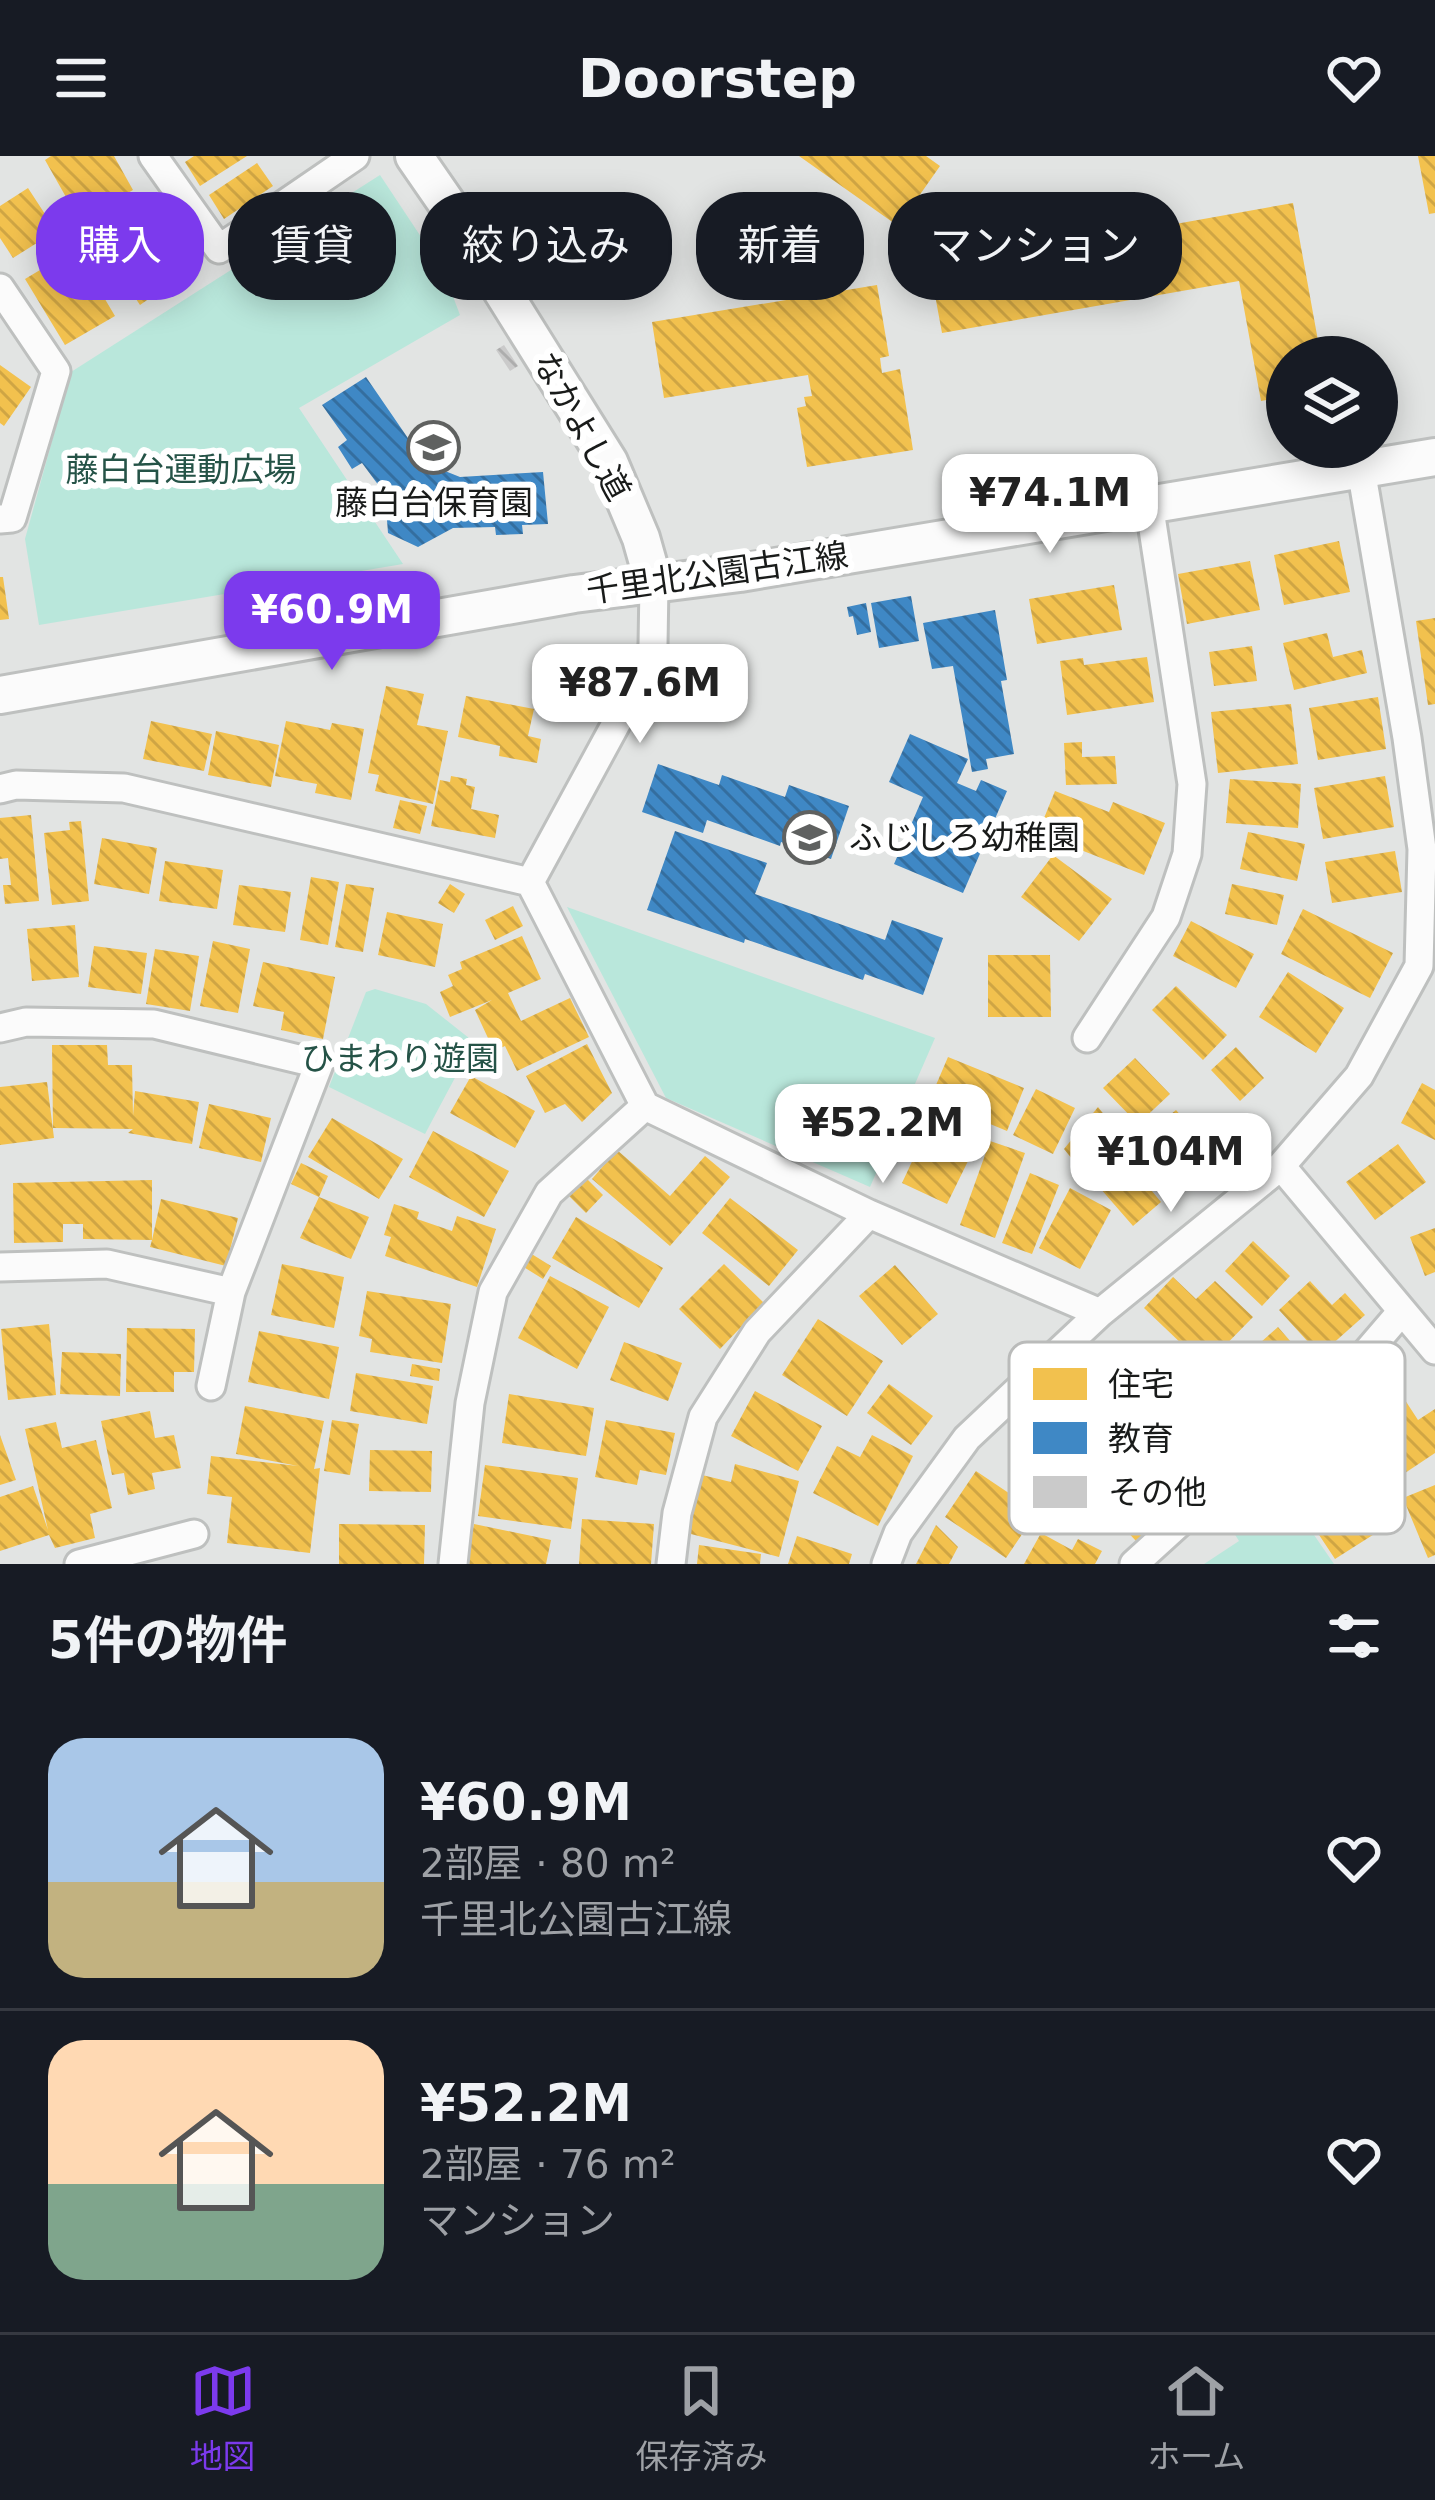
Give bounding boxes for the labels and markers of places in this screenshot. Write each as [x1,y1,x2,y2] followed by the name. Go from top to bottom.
[406,420,462,476] school or university icon: 藤白台保育園
[952,454,1148,556] pin: ¥74.1M
[335,483,533,522] place label: 藤白台保育園
[234,571,430,673] pin: ¥60.9M
[542,644,738,746] pin: ¥87.6M
[782,809,838,865] school or university icon: ふじしろ幼稚園
[849,818,1080,857] place label: ふじしろ幼稚園
[785,1084,981,1186] pin: ¥52.2M
[1087,1113,1255,1215] pin: ¥104M

